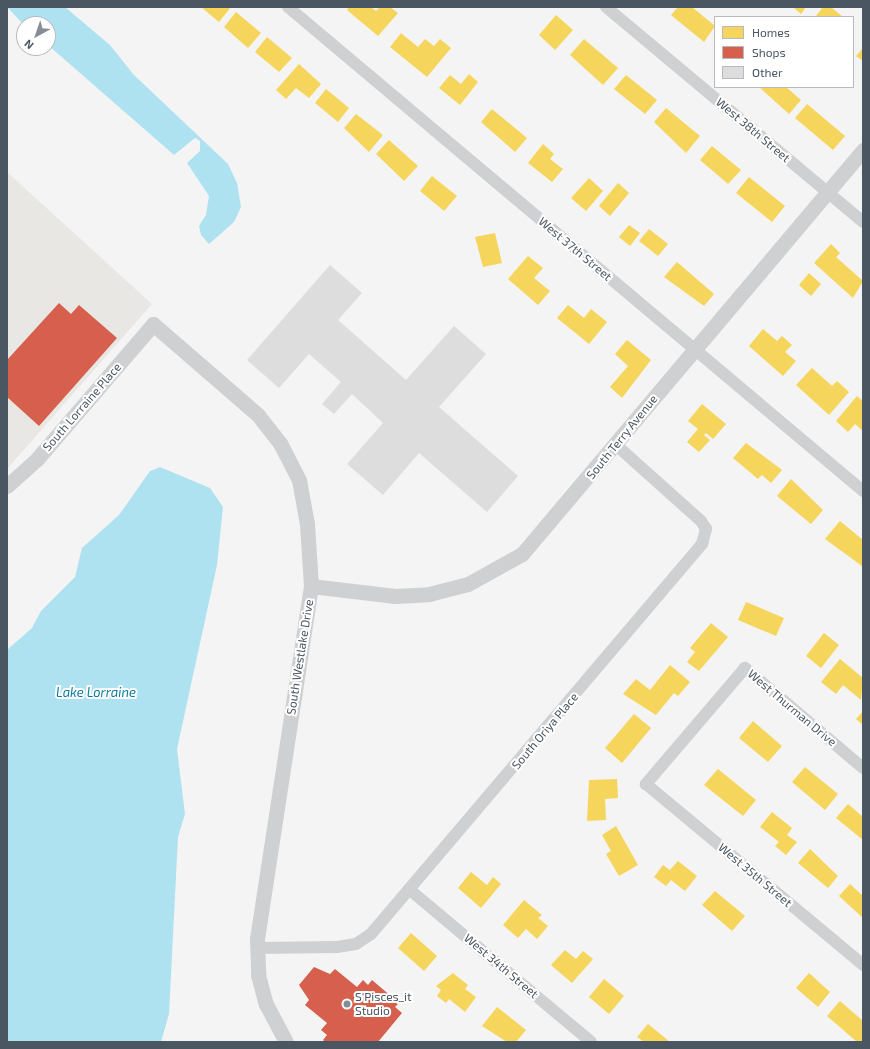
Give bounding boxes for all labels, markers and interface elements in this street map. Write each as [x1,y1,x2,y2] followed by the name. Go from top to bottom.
[16,16,56,56] north arrow
[714,16,854,88] legend
[752,25,790,39] text: Homes
[21,37,36,52] text: N
[752,45,786,59] text: Shops
[752,65,783,79] text: Other
[713,95,793,165] street label: West 38th Street
[535,214,615,284] street label: West 37th Street
[40,360,124,454] street label: South Lorraine Place
[583,391,661,483] street label: South Terry Avenue
[284,598,316,716] street label: South Westlake Drive
[745,667,839,749] street label: West Thurman Drive
[56,684,136,700] water label: Lake Lorraine
[509,690,581,772] street label: South Oriya Place
[715,840,795,910] street label: West 35th Street
[461,931,541,1001] street label: West 34th Street
[355,990,412,1018] place label: S'Pisces_it Studio
[342,999,352,1009] marker: S'Pisces_it Studio

